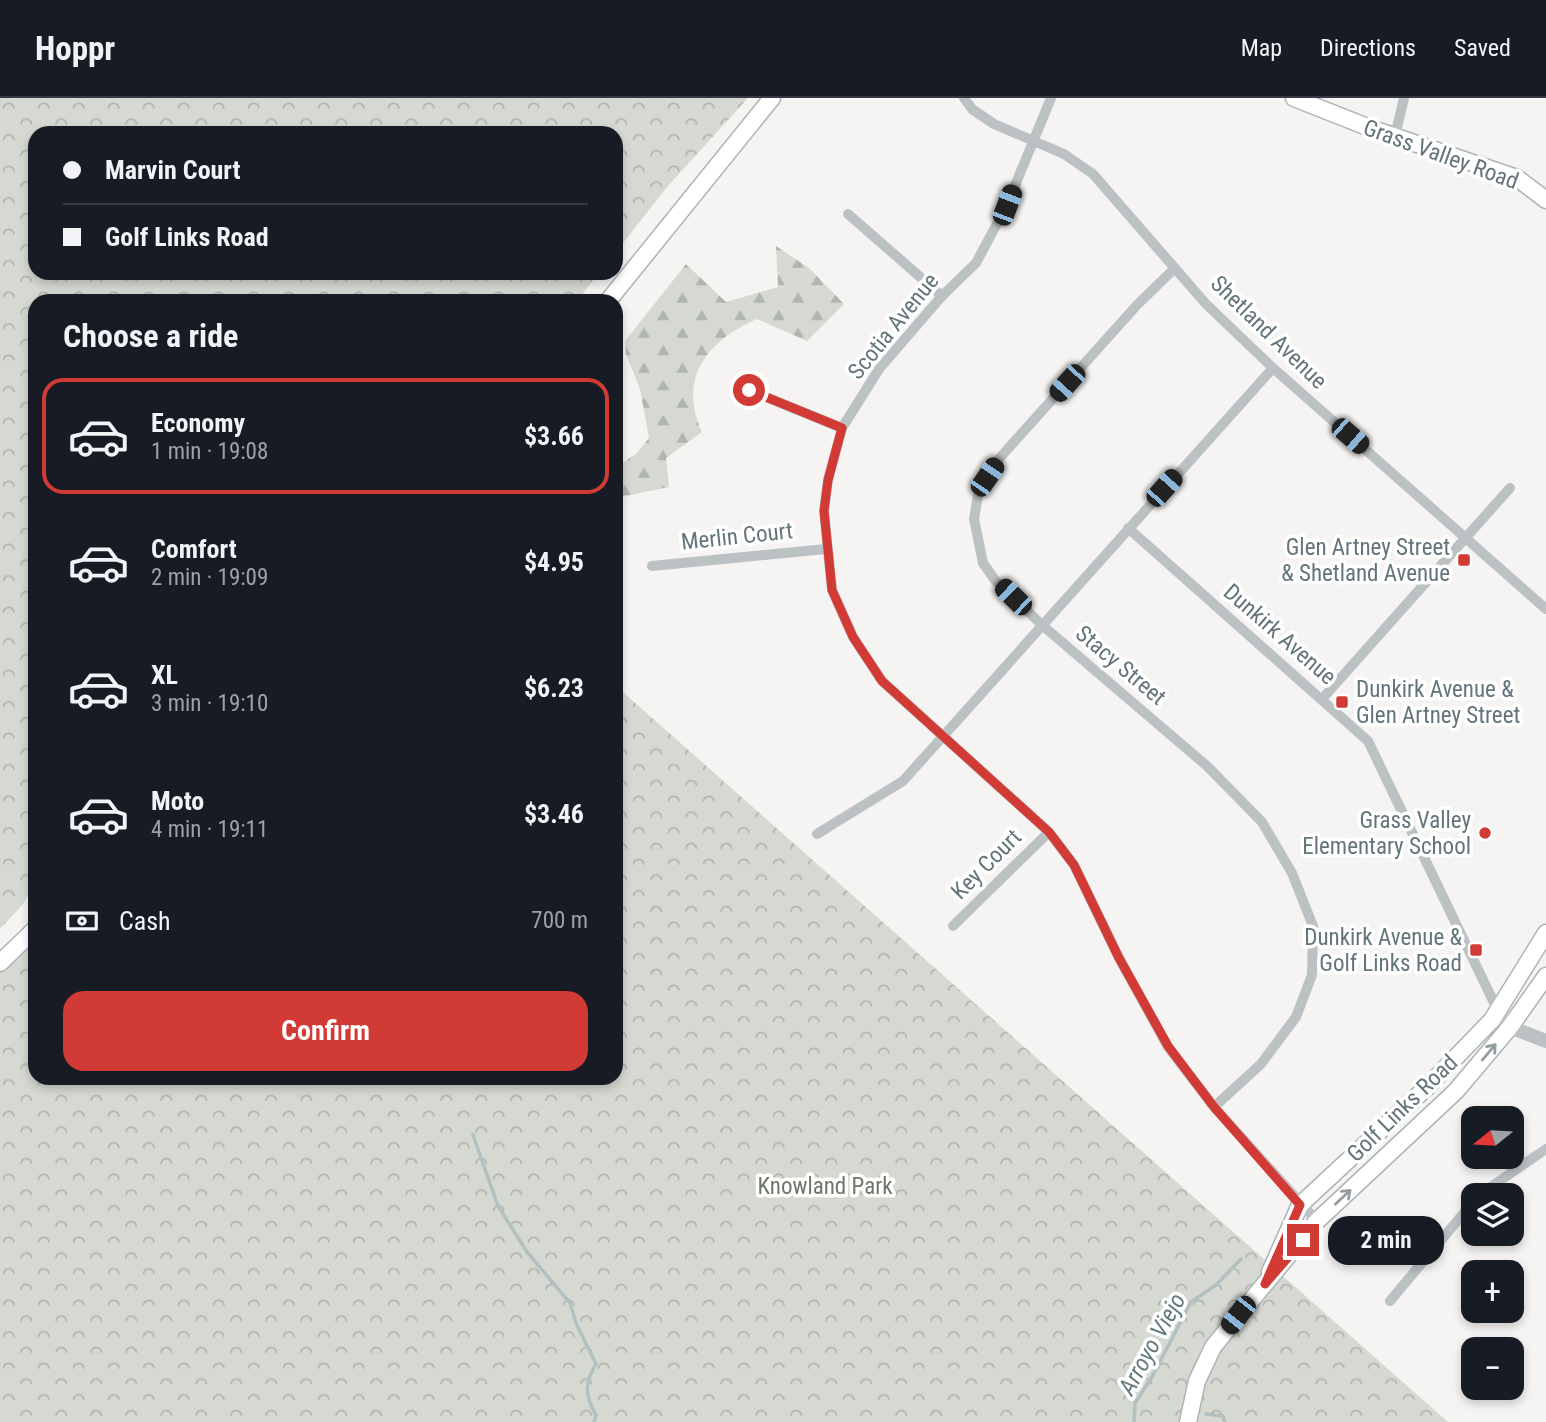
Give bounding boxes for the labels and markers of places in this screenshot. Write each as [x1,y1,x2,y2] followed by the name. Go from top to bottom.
[1281,534,1450,587] place label: Glen Artney Street & Shetland Avenue
[1456,552,1472,568] marker: Glen Artney Street & Shetland Avenue
[1356,676,1520,729] place label: Dunkirk Avenue & Glen Artney Street
[1334,694,1350,710] marker: Dunkirk Avenue & Glen Artney Street
[1302,807,1471,860] place label: Grass Valley Elementary School
[1477,825,1493,841] marker: Grass Valley Elementary School
[1304,924,1462,977] place label: Dunkirk Avenue & Golf Links Road
[1468,942,1484,958] marker: Dunkirk Avenue & Golf Links Road

